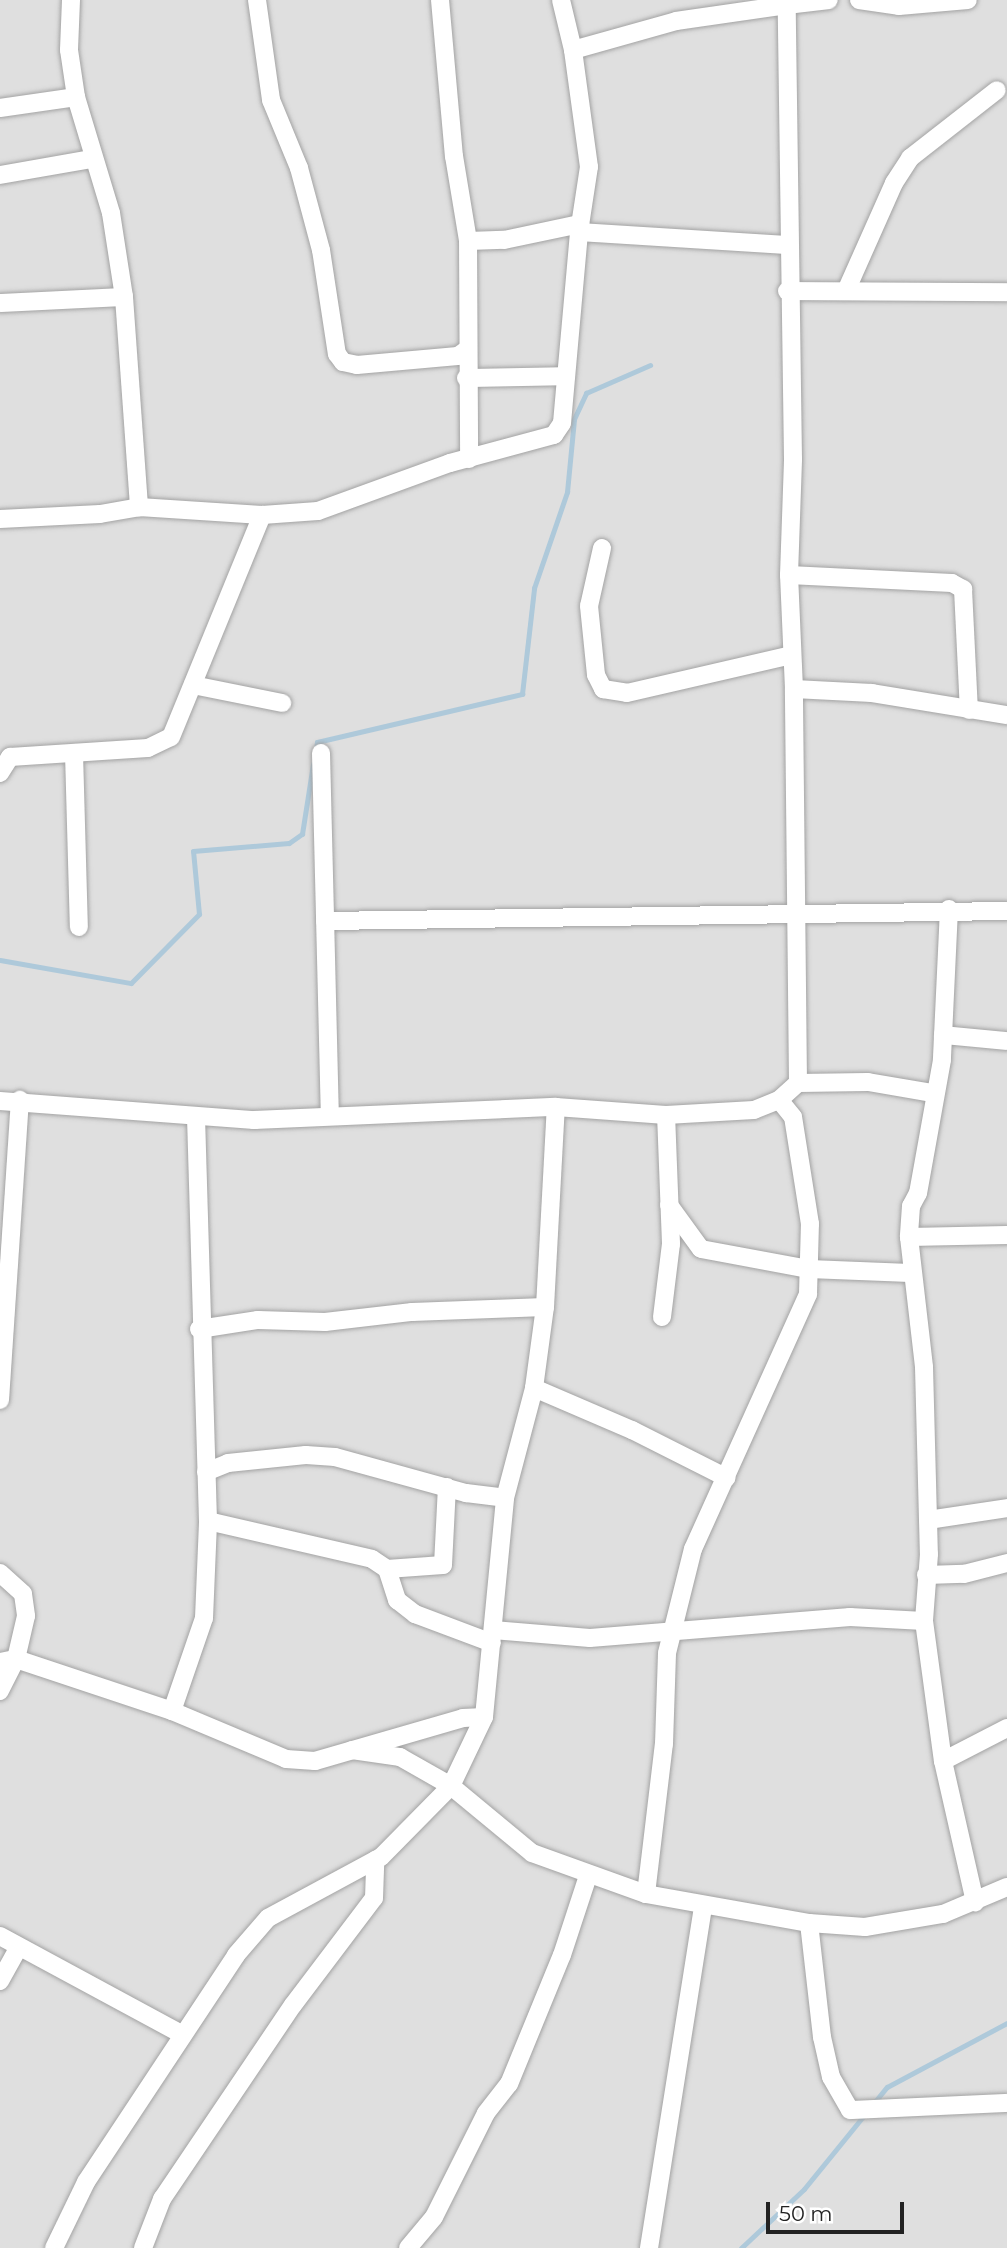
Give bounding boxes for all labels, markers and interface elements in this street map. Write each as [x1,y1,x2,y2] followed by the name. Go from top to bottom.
[769,2188,907,2232] scale bar
[779,2201,833,2226] text: 50 m

